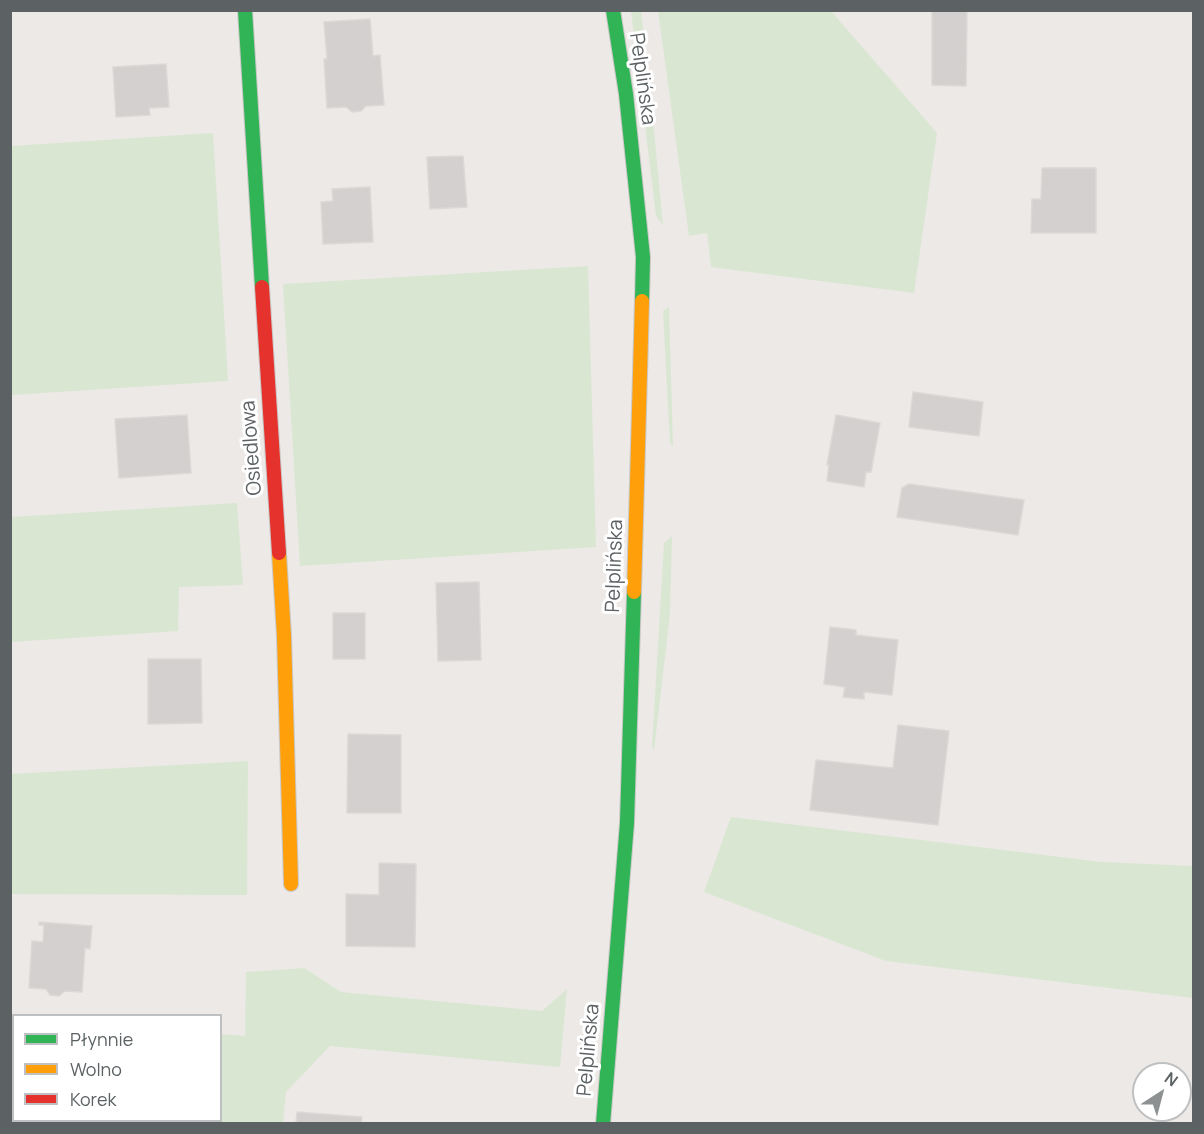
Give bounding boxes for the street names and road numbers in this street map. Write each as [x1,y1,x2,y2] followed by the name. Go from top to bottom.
[624,31,660,127] street label: Pelplińska
[237,400,267,496] street label: Osiedlowa
[601,519,629,613] street label: Pelplińska
[573,1003,605,1097] street label: Pelplińska

